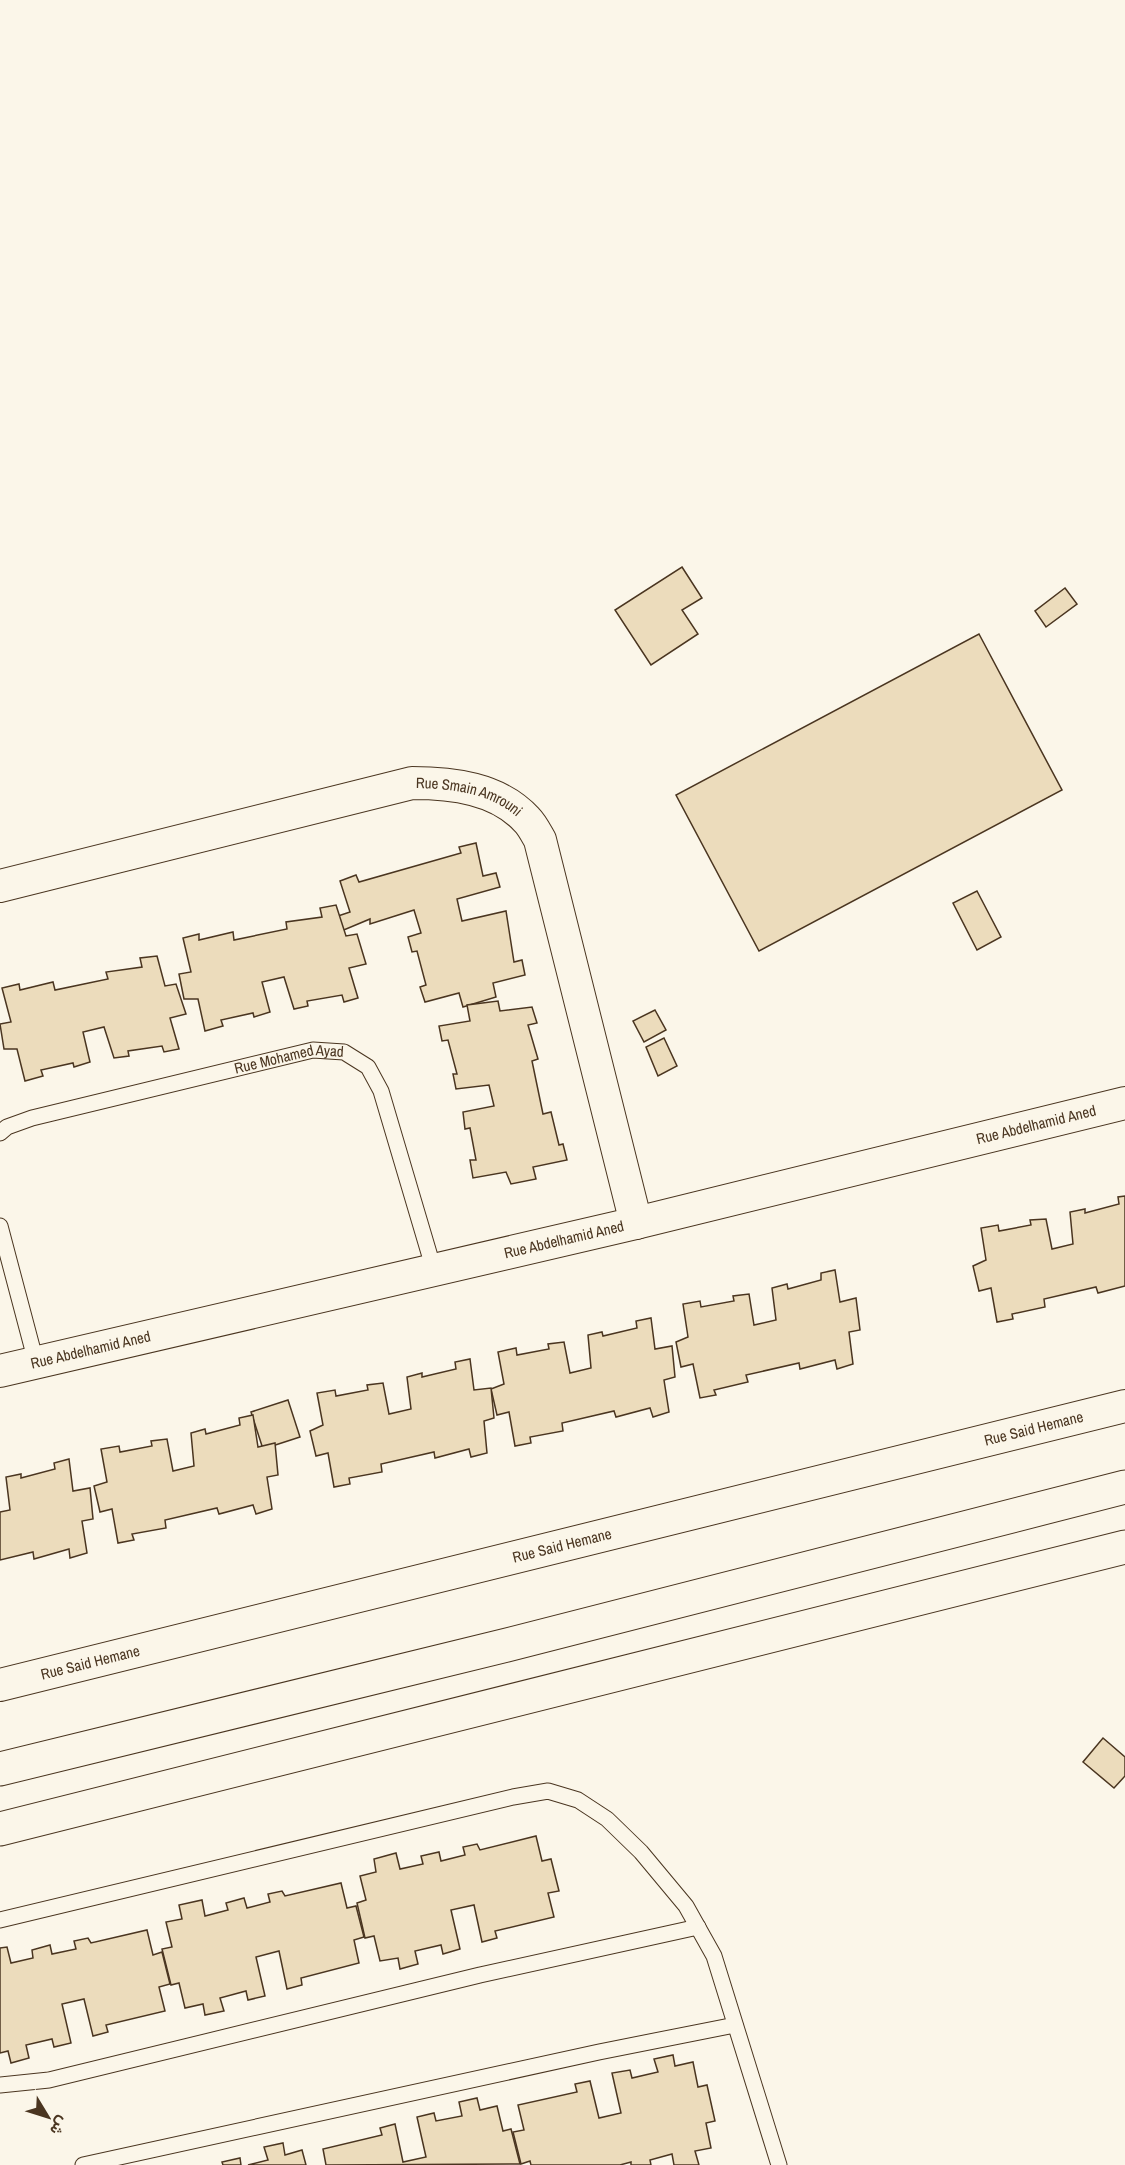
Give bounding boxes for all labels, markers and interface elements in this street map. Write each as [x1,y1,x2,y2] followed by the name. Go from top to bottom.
[416,772,527,821] street label: Rue Smain Amrouni
[232,1039,344,1079] street label: Rue Mohamed Ayad
[974,1100,1098,1149] street label: Rue Abdelhamid Aned
[502,1215,626,1263] street label: Rue Abdelhamid Aned
[28,1325,153,1374] street label: Rue Abdelhamid Aned
[982,1406,1085,1451] street label: Rue Said Hemane
[510,1523,614,1568] street label: Rue Said Hemane
[38,1640,142,1685] street label: Rue Said Hemane
[18,2087,78,2147] north arrow
[45,2112,74,2141] text: ش

